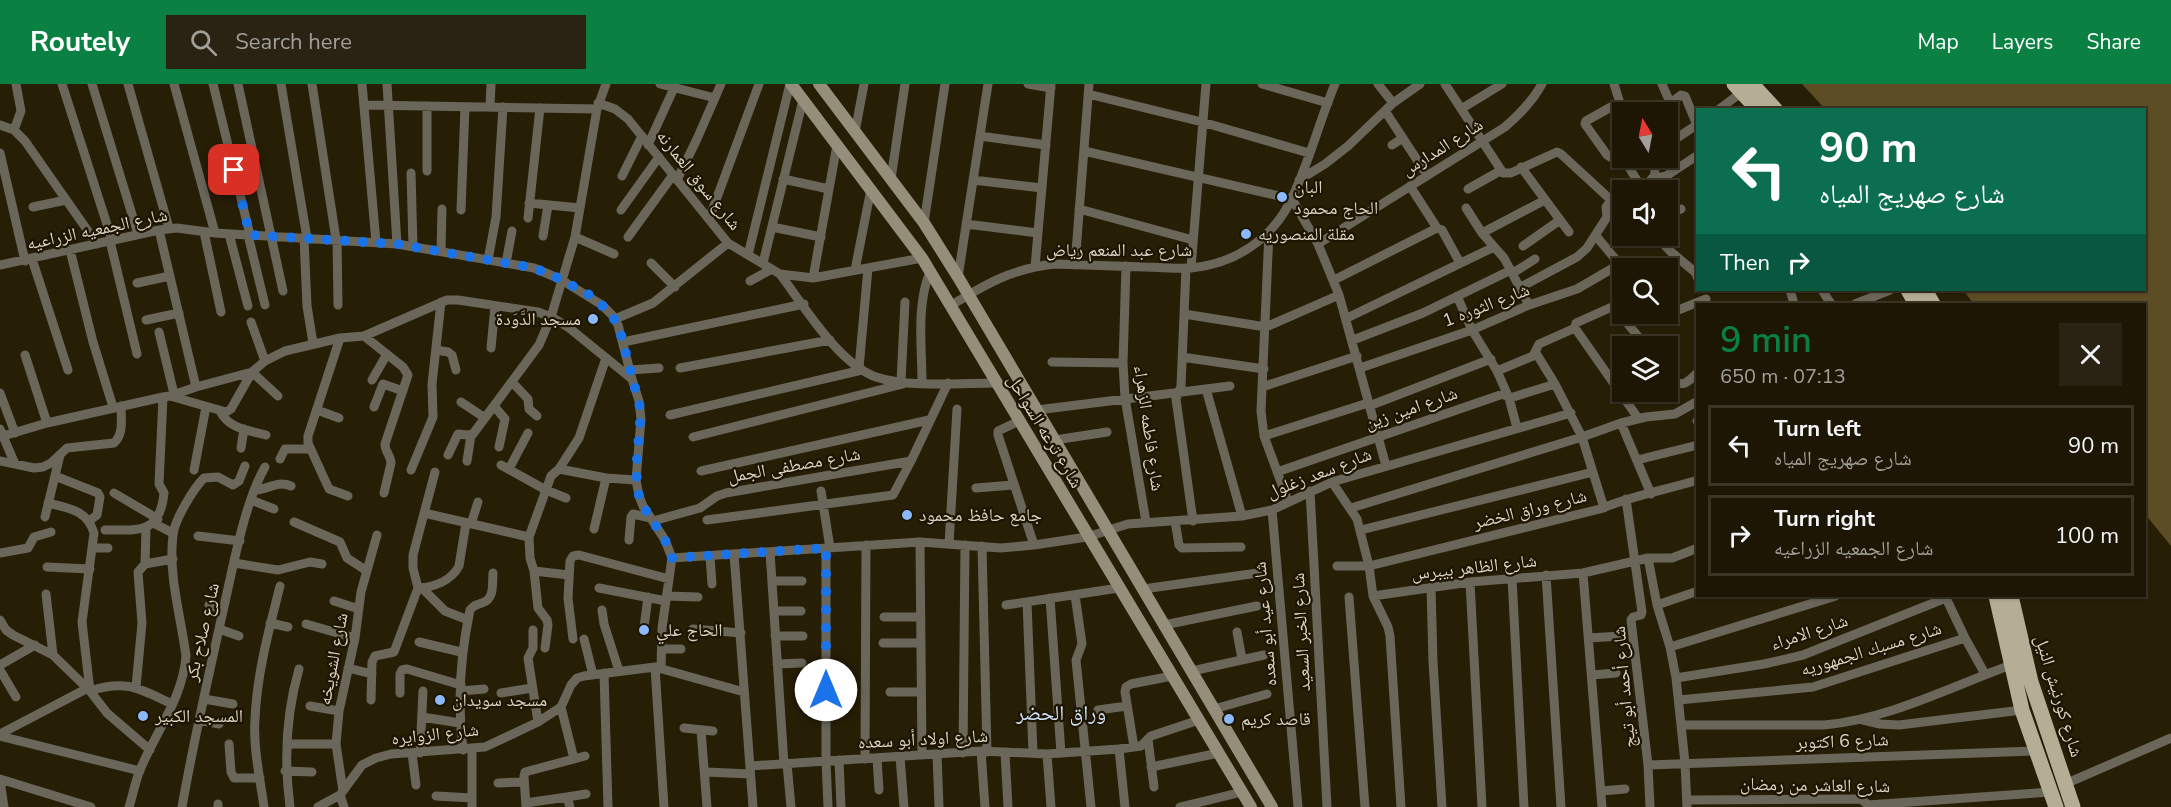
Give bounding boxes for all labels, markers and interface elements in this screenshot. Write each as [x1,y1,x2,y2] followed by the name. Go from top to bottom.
[166,15,586,69] search box
[30,23,130,61] text: Routely
[187,26,220,59] icon: search
[235,27,352,57] text: Search here
[1917,28,1959,56] text: Map
[1992,28,2053,56] text: Layers
[2086,28,2141,56] text: Share
[1612,102,1678,168] north arrow
[1612,102,1678,402] map controls
[1396,112,1488,182] street label: شارع المدارس
[1819,120,1918,177] text: 90 m
[651,125,747,235] street label: شارع سوق العمارنه
[1720,132,1798,210] icon: left
[208,144,259,195] pin
[217,153,250,186] icon: arrive
[1294,175,1378,220] place label: البان الحاج محمود
[1819,176,2005,213] text: شارع صهريج المياه
[1612,180,1678,246] button: sound
[1275,190,1289,204] marker: البان الحاج محمود
[24,202,170,256] street label: شارع الجمعيه الزراعيه
[1258,222,1355,246] place label: مقلة المنصوريه
[1239,227,1253,241] marker: مقلة المنصوريه
[1046,238,1192,262] street label: شارع عبد المنعم رياض
[1782,246,1815,279] icon: right
[1720,248,1770,278] text: Then
[1612,258,1678,324] button: search
[1439,277,1533,333] street label: شارع الثوره 1
[496,307,581,331] place label: مسجد الدَّوَدة
[586,312,600,326] marker: مسجد الدَّوَدة
[1720,316,1812,365] text: 9 min
[2059,323,2122,386] button: close
[1612,336,1678,402] button: layers
[1128,363,1170,493] street label: شارع فاطمه الزهراء
[1720,363,1846,390] text: 650 m · 07:13
[1001,370,1089,492] street label: شارع ترعه السواحل
[1361,381,1461,435] street label: شارع امين زين
[1774,414,1861,444] text: Turn left
[1723,429,1756,462] icon: left
[2068,431,2119,461] text: 90 m
[726,442,862,488] street label: شارع مصطفى الجمل
[1263,442,1375,504] street label: شارع سعد زغلول
[1774,445,1912,472] text: شارع صهريج المياه
[1470,483,1589,535] street label: شارع وراق الخضر
[919,503,1042,527] place label: جامع حافظ محمود
[1774,504,1875,534] text: Turn right
[900,508,914,522] marker: جامع حافظ محمود
[1723,519,1756,552] icon: right
[2055,521,2119,551] text: 100 m
[1774,535,1933,562] text: شارع الجمعيه الزراعيه
[1410,548,1538,586] street label: شارع الظاهر بيبرس
[1248,561,1282,687] street label: شارع عيد أبو سعده
[1286,572,1316,692] street label: شارع الخبر السعيد
[179,580,225,685] street label: شارع صلاح بكر
[1767,608,1851,656] street label: شارع الامراء
[312,611,354,707] street label: شارع الشويخه
[1798,616,1944,682] street label: شارع مسبك الجمهوريه
[656,618,723,645] place label: الحاج علي
[637,623,651,637] marker: الحاج علي
[1607,625,1641,749] street label: شارع أحمد أبو تيج
[2029,632,2089,760] street label: شارع كورنيش النيل
[794,658,858,722] position arrow
[452,688,547,712] place label: مسجد سويدان
[433,693,447,707] marker: مسجد سويدان
[1015,699,1106,727] district label: وراق الحضر
[154,704,243,728] place label: المسجد الكبير
[1241,707,1311,731] place label: قاصد كريم
[136,709,150,723] marker: المسجد الكبير
[1222,712,1236,726] marker: قاصد كريم
[390,717,480,751] street label: شارع الزوايره
[857,724,989,754] street label: شارع اولاد أبو سعده
[1794,727,1889,755] street label: شارع 6 اكتوبر
[1740,772,1890,798] street label: شارع العاشر من رمضان

